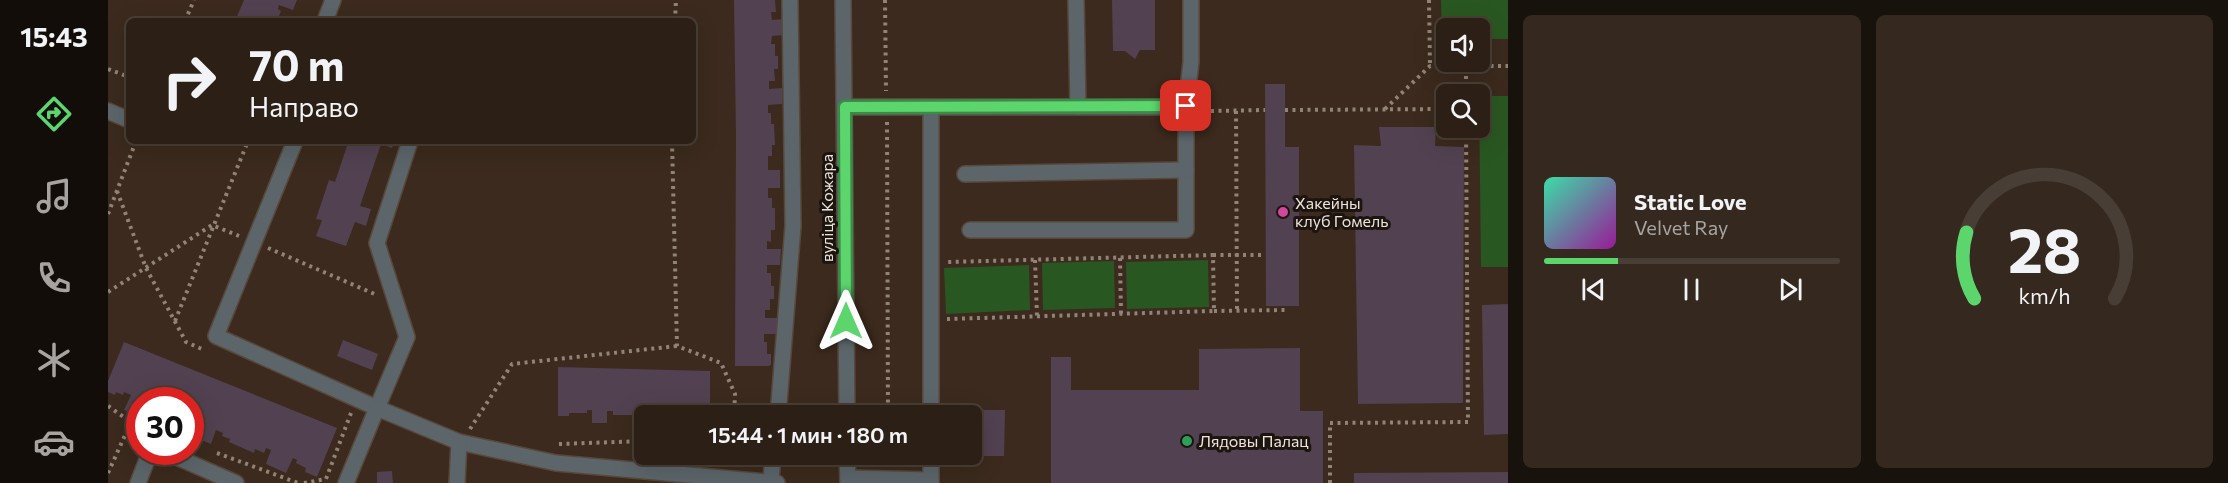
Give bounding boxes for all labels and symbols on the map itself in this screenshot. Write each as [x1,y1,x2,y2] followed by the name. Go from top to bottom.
[1160,80,1211,131] pin
[817,154,836,262] street label: вуліца Кожара
[1295,193,1388,230] place label: Хакейны клуб Гомель
[1276,205,1290,219] marker: Хакейны клуб Гомель
[814,289,878,353] position arrow
[126,387,204,465] speed limit sign: 30
[1199,431,1309,450] place label: Лядовы Палац
[1180,434,1194,448] marker: Лядовы Палац

